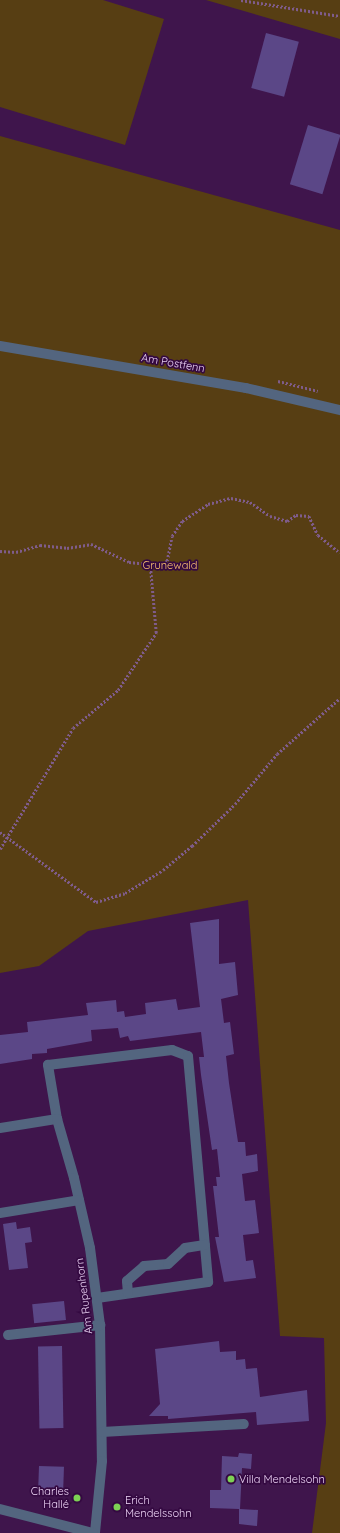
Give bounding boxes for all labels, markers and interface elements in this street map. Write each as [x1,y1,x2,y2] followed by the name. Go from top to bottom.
[140,351,206,375] street label: Am Postfenn
[143,558,197,572] park label: Grunewald
[73,1257,95,1335] street label: Am Rupenhorn
[239,1472,325,1486] place label: Villa Mendelsohn
[226,1474,236,1484] marker: Villa Mendelsohn
[31,1485,69,1511] place label: Charles Hallé
[72,1493,82,1503] marker: Charles Hallé
[125,1494,192,1520] place label: Erich Mendelssohn
[112,1502,122,1512] marker: Erich Mendelssohn

